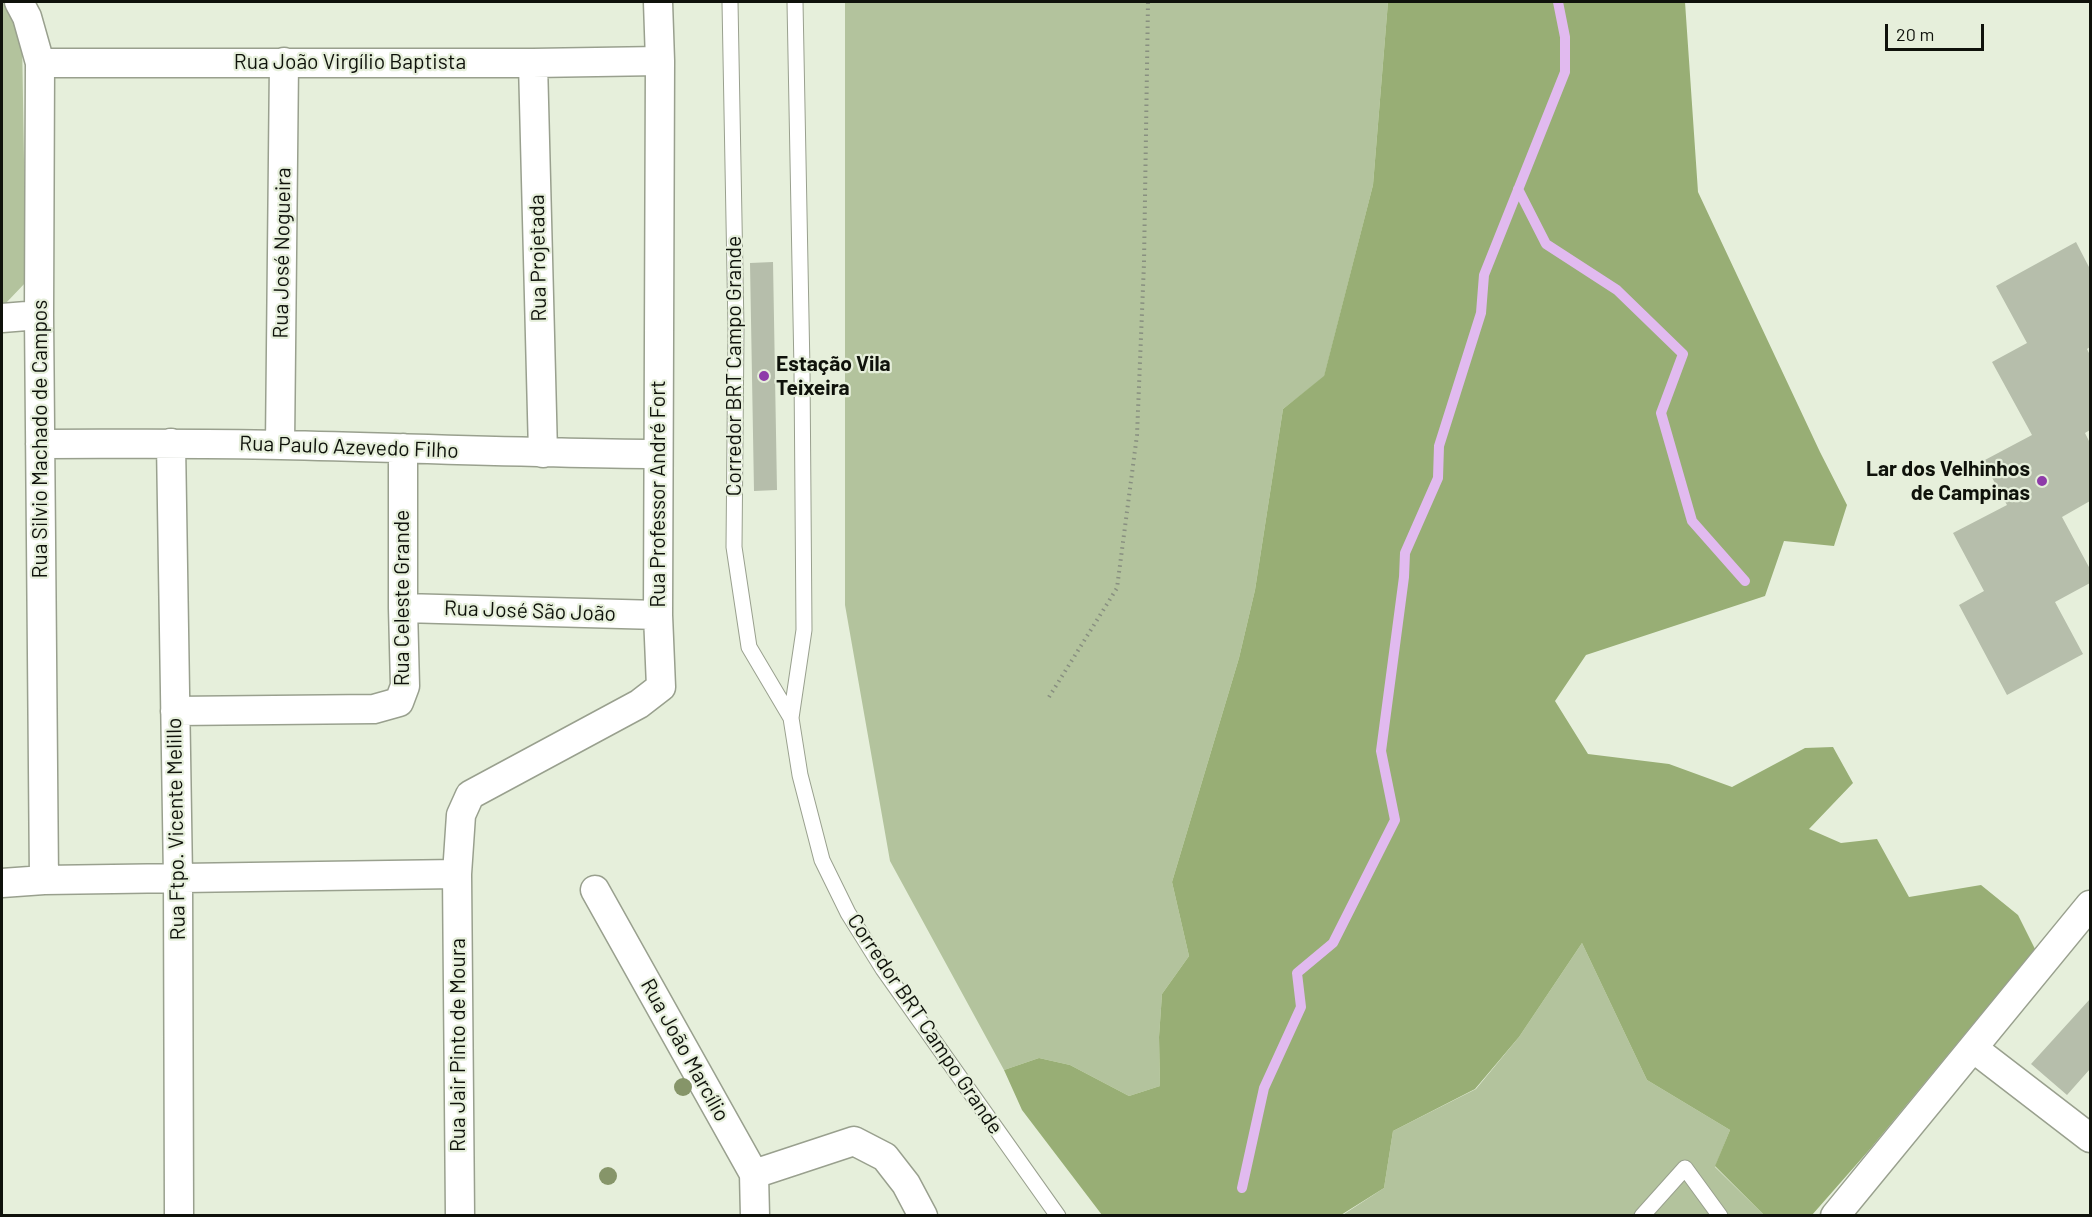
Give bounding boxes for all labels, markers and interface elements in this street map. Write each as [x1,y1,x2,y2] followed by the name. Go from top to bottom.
[1888,12,1987,50] scale bar
[1896,23,1934,45] text: 20 m
[234,49,466,75] street label: Rua João Virgílio Baptista
[268,167,296,339] street label: Rua José Nogueira
[524,194,552,322] street label: Rua Projetada
[721,236,747,496] street label: Corredor BRT Campo Grande
[27,300,53,578] street label: Rua Silvio Machado de Campos
[776,351,891,401] place label: Estação Vila Teixeira
[757,369,771,383] marker: Estação Vila Teixeira
[645,380,671,608] street label: Rua Professor André Fort
[239,431,459,463] street label: Rua Paulo Azevedo Filho
[1866,456,2030,506] place label: Lar dos Velhinhos de Campinas
[2035,474,2049,488] marker: Lar dos Velhinhos de Campinas
[389,510,415,686] street label: Rua Celeste Grande
[444,595,616,627] street label: Rua José São João
[161,717,191,941] street label: Rua Ftpo. Vicente Melillo
[842,909,1008,1139] street label: Corredor BRT Campo Grande
[445,938,471,1152] street label: Rua Jair Pinto de Moura
[635,974,735,1126] street label: Rua João Marcílio

